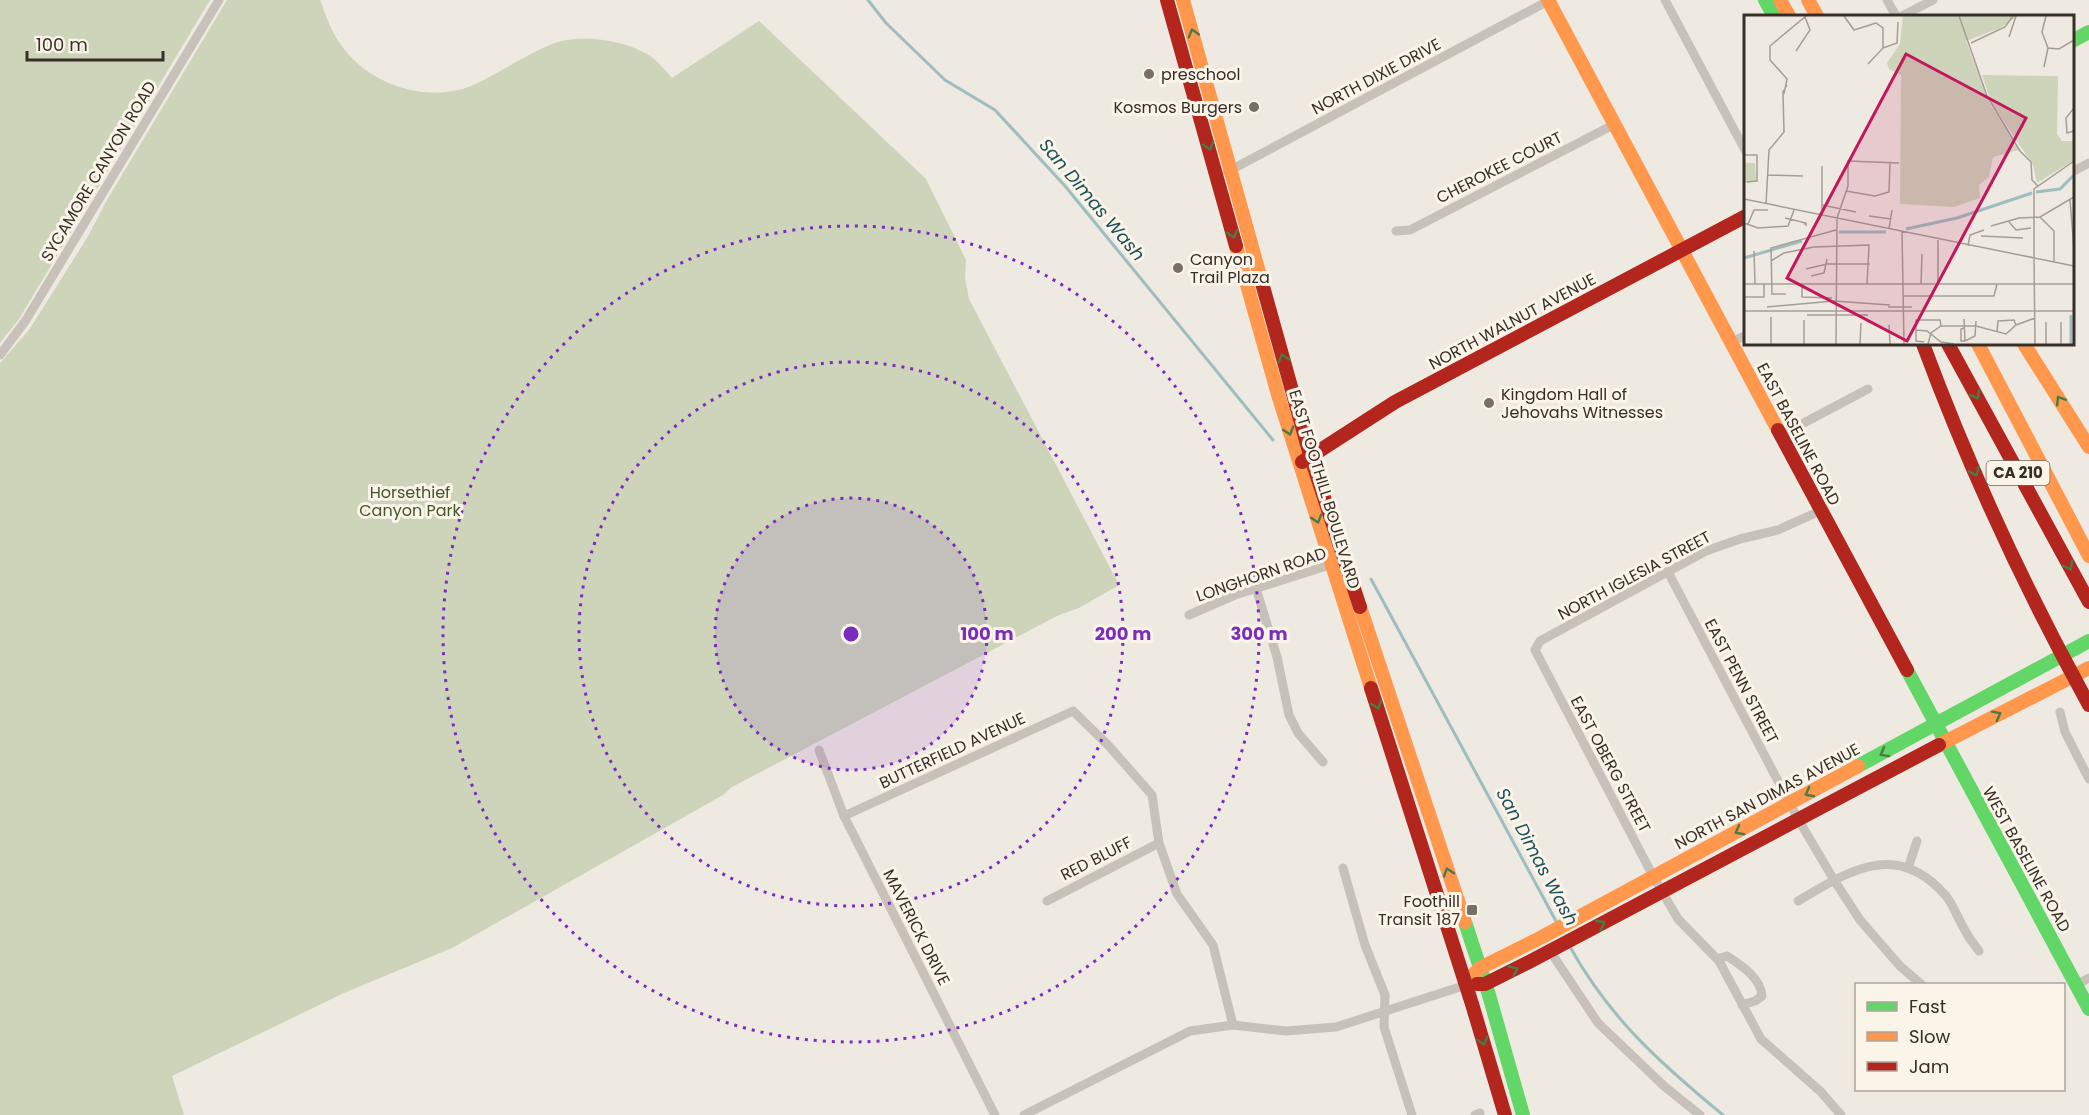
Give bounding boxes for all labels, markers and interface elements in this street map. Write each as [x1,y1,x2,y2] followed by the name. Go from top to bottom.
[1744,15,2074,345] inset map
[27,24,164,62] scale bar
[1188,28,1200,39] one-way arrow
[36,32,88,57] text: 100 m
[1308,33,1445,120] street label: NORTH DIXIE DRIVE
[1161,63,1240,86] place label: preschool
[1142,67,1156,81] marker: preschool
[35,77,162,266] street label: SYCAMORE CANYON ROAD
[1113,96,1242,119] place label: Kosmos Burgers
[1247,100,1261,114] marker: Kosmos Burgers
[1432,126,1566,209] street label: CHEROKEE COURT
[1034,133,1151,266] water label: San Dimas Wash
[1202,140,1214,151] one-way arrow
[1226,228,1238,239] one-way arrow
[1190,248,1270,289] place label: Canyon Trail Plaza
[1171,261,1185,275] marker: Canyon Trail Plaza
[1425,268,1600,375] street label: NORTH WALNUT AVENUE
[1278,353,1290,364] one-way arrow
[1751,359,1846,510] street label: EAST BASELINE ROAD
[1501,383,1663,424] place label: Kingdom Hall of Jehovahs Witnesses
[1283,387,1366,592] street label: EAST FOOTHILL BOULEVARD
[1969,389,1980,399] one-way arrow
[1482,396,1496,410] marker: Kingdom Hall of Jehovahs Witnesses
[2055,396,2067,406] one-way arrow
[1282,425,1294,436] one-way arrow
[1986,461,2050,485] road number: CA 210
[1968,466,1980,477] one-way arrow
[359,481,461,522] park label: Horsethief Canyon Park
[1310,513,1322,524] one-way arrow
[1554,525,1715,626] street label: NORTH IGLESIA STREET
[1193,541,1329,608] street label: LONGHORN ROAD
[2062,560,2073,570] one-way arrow
[1699,615,1784,748] street label: EAST PENN STREET
[960,621,1014,646] text: 100 m
[1095,621,1151,646] text: 200 m
[1230,621,1288,646] text: 300 m
[841,624,861,644] centre of rings
[1565,692,1656,837] street label: EAST OBERG STREET
[1370,699,1382,710] one-way arrow
[875,707,1029,794] street label: BUTTERFIELD AVENUE
[1990,711,2001,722] one-way arrow
[1671,738,1864,855] street label: NORTH SAN DIMAS AVENUE
[1880,746,1890,757] one-way arrow
[1977,782,2076,936] street label: WEST BASELINE ROAD
[1491,783,1584,930] water label: San Dimas Wash
[1805,786,1816,797] one-way arrow
[1734,824,1745,835] one-way arrow
[1057,831,1136,886] street label: RED BLUFF
[877,865,956,989] street label: MAVERICK DRIVE
[1443,867,1456,878] one-way arrow
[1378,890,1460,931] place label: Foothill Transit 187
[1465,903,1479,917] marker: Foothill Transit 187
[1594,919,1605,931] one-way arrow
[1508,966,1519,977] one-way arrow
[1855,983,2065,1091] legend
[1909,994,1946,1019] text: Fast
[1909,1024,1951,1049] text: Slow
[1476,1035,1488,1045] one-way arrow
[1909,1054,1949,1079] text: Jam

